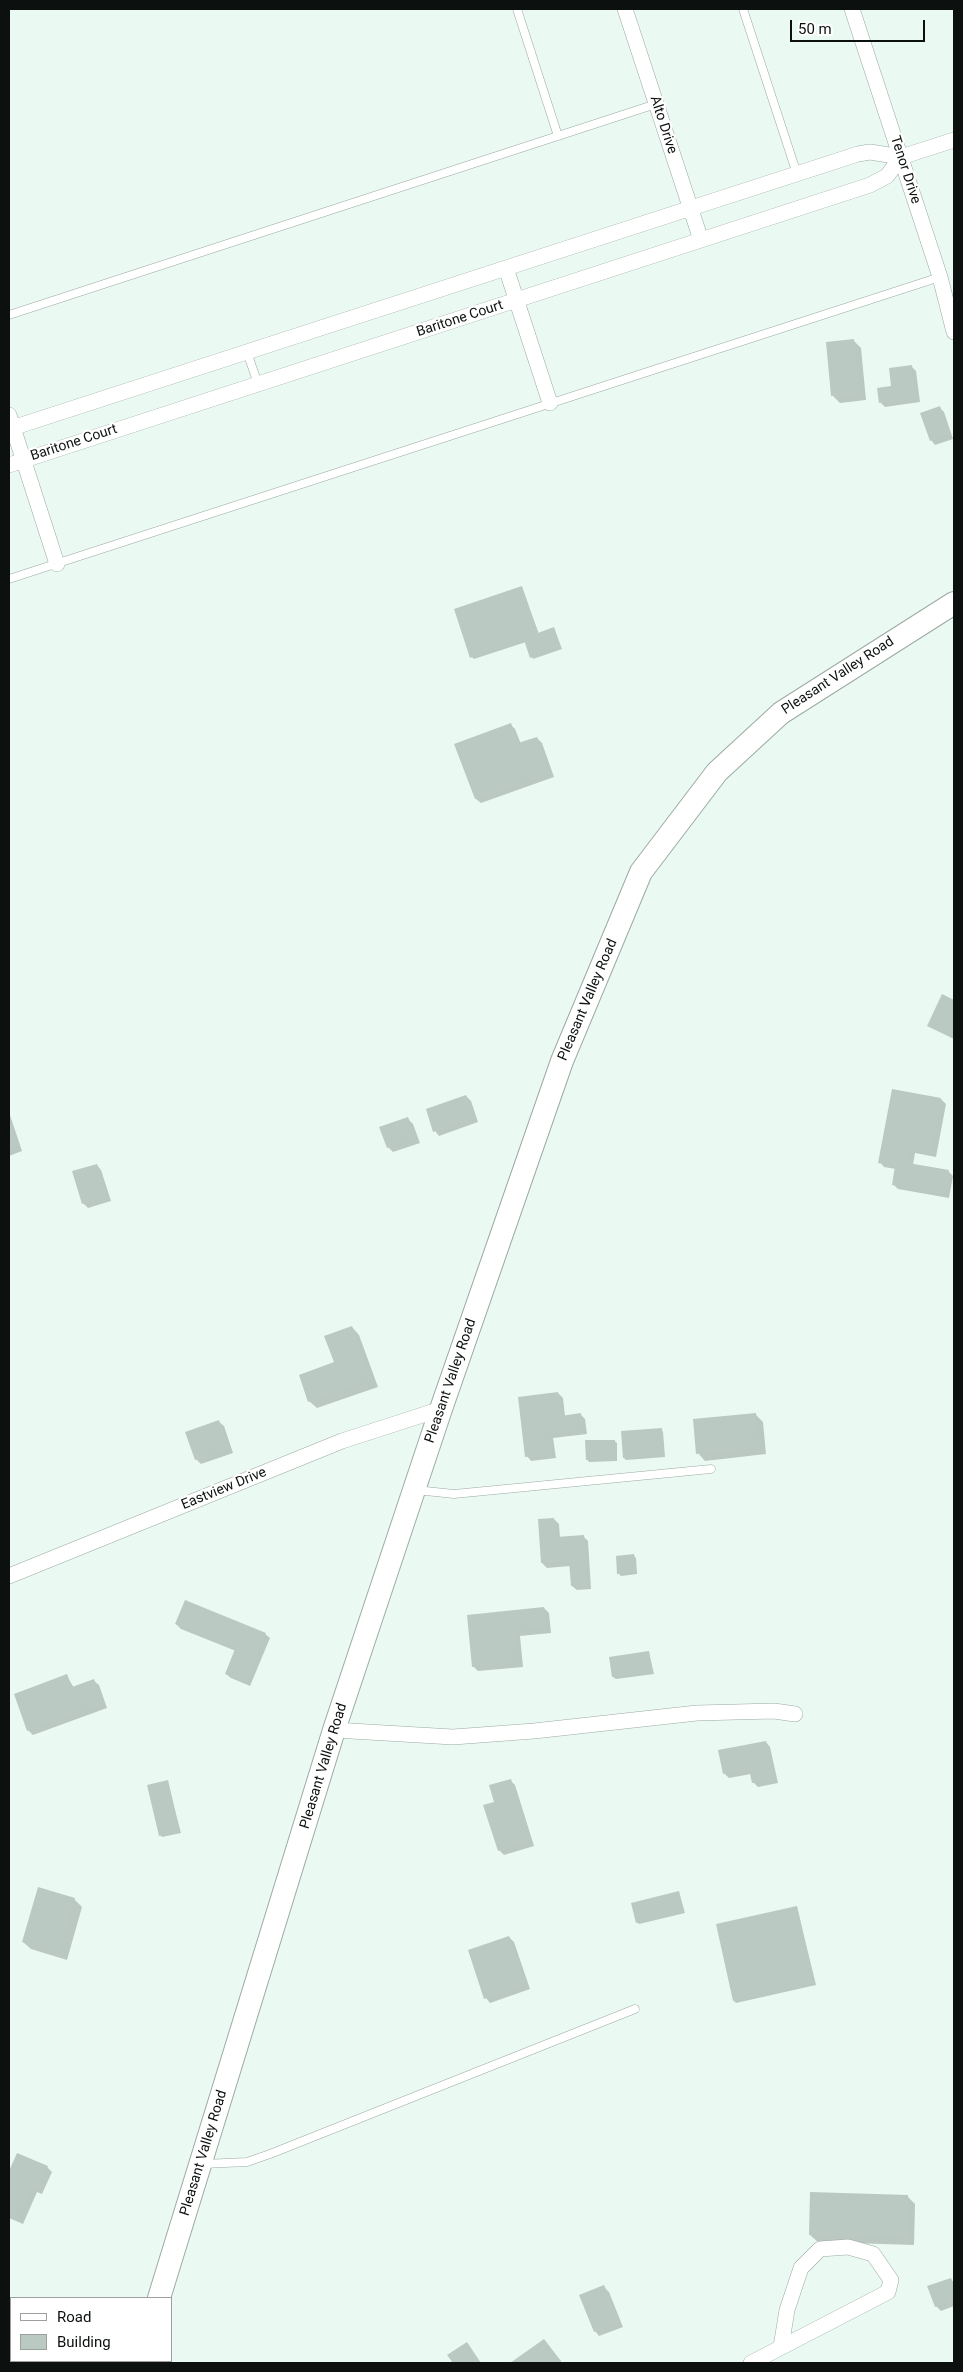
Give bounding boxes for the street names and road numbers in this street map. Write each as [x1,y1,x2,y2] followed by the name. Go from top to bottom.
[646,94,680,156] street label: Alto Drive
[886,134,924,206] street label: Tenor Drive
[415,297,505,341] street label: Baritone Court
[29,421,119,465] street label: Baritone Court
[779,633,897,719] street label: Pleasant Valley Road
[555,937,621,1063] street label: Pleasant Valley Road
[422,1317,480,1445] street label: Pleasant Valley Road
[179,1464,269,1514] street label: Eastview Drive
[297,1701,351,1831] street label: Pleasant Valley Road
[177,2088,231,2218] street label: Pleasant Valley Road

